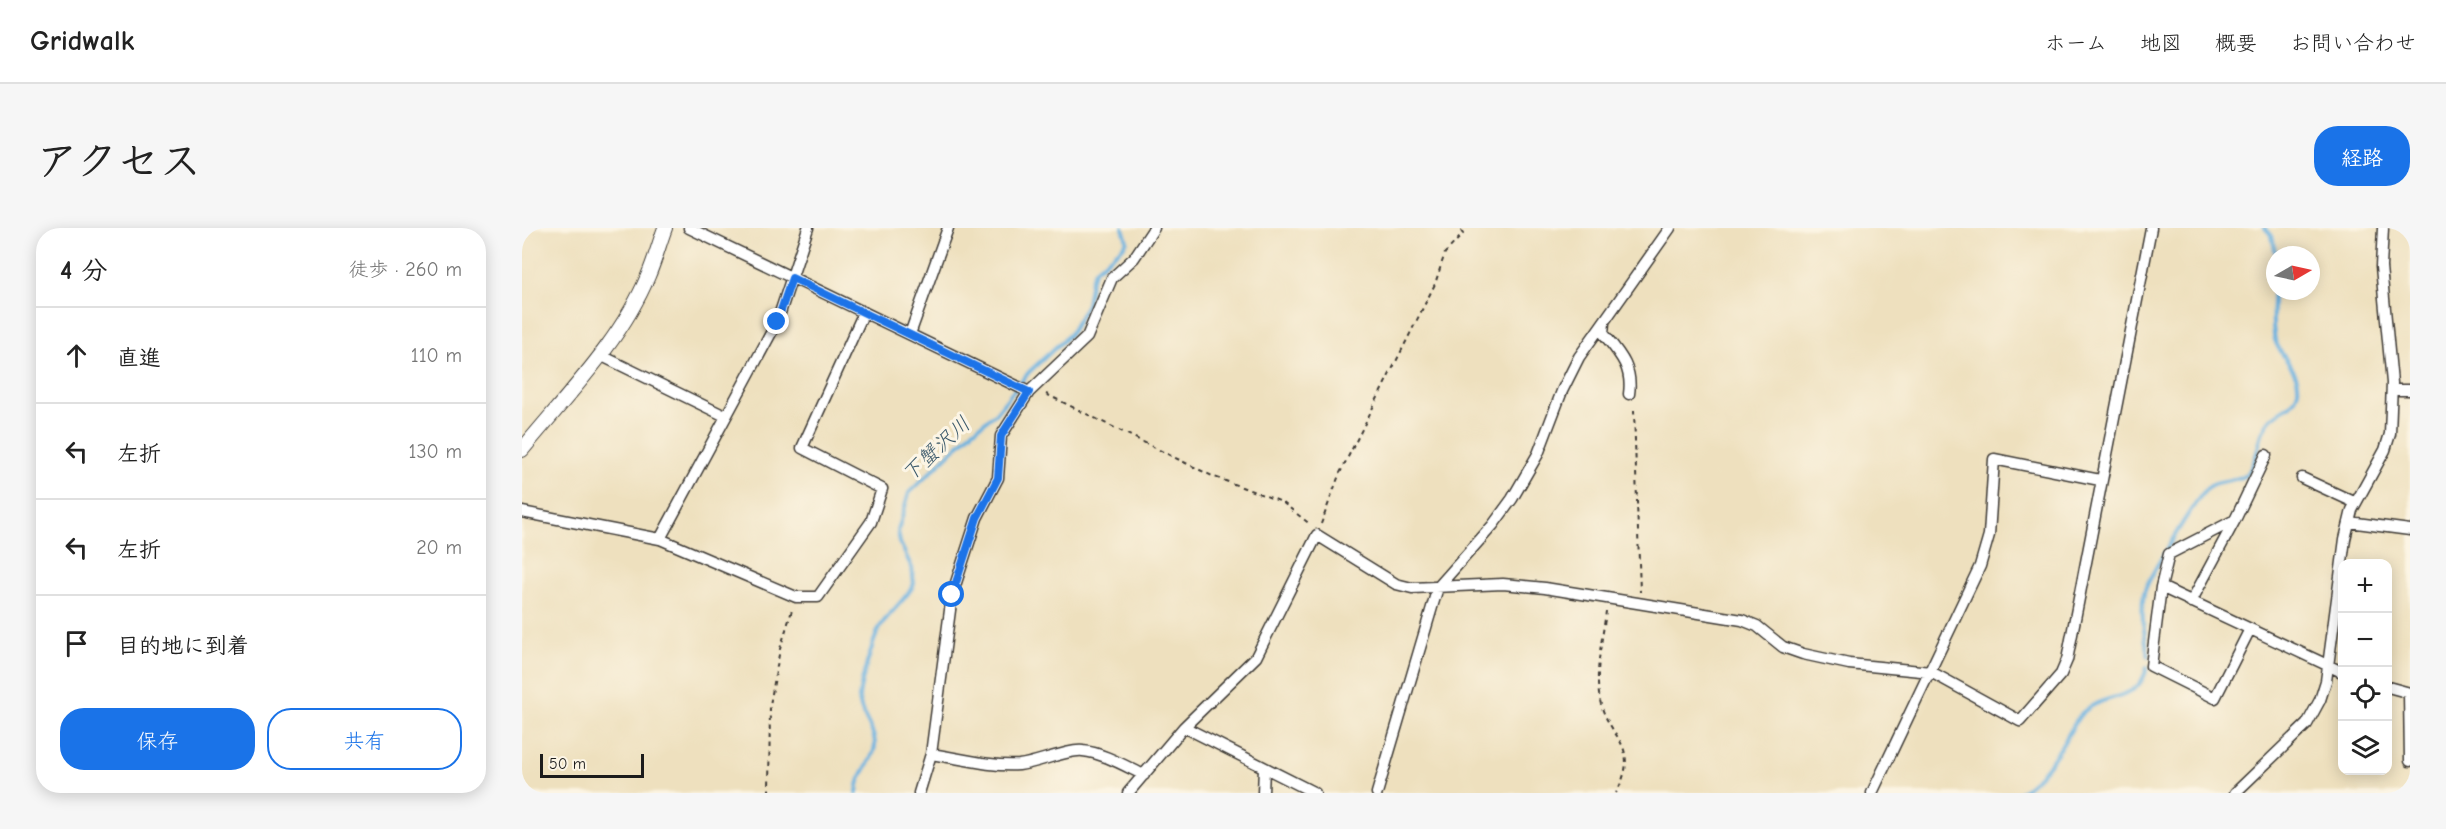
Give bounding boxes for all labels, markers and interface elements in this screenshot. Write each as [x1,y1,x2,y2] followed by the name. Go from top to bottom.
[30,25,134,57] text: Gridwalk
[2045,31,2107,55] text: ホーム
[2140,31,2182,55] text: 地図
[2215,31,2257,55] text: 概要
[2290,31,2416,55] text: お問い合わせ
[2314,126,2410,186] button: 経路
[36,137,201,186] text: アクセス
[2266,246,2320,300] north arrow
[60,256,107,286] text: 4 分
[348,258,462,281] text: 徒歩 · 260 m
[763,308,789,334] route end
[60,339,93,372] icon: ahead
[411,344,462,367] text: 110 m
[117,345,161,371] text: 直進
[897,412,975,486] water label: 下蟹沢川
[60,435,93,468] icon: left
[409,440,462,463] text: 130 m
[117,441,161,467] text: 左折
[60,531,93,564] icon: left
[416,536,462,559] text: 20 m
[117,537,161,563] text: 左折
[2338,559,2392,775] map controls
[2338,559,2392,613] button: +
[938,581,964,607] route start
[2338,613,2392,667] button: −
[60,627,93,660] icon: arrive
[117,633,249,659] text: 目的地に到着
[2338,667,2392,721] button: locate
[60,708,255,770] button: 保存
[267,708,462,770] button: 共有
[2338,721,2392,775] button: layers
[540,751,644,778] scale bar
[549,755,586,773] text: 50 m

